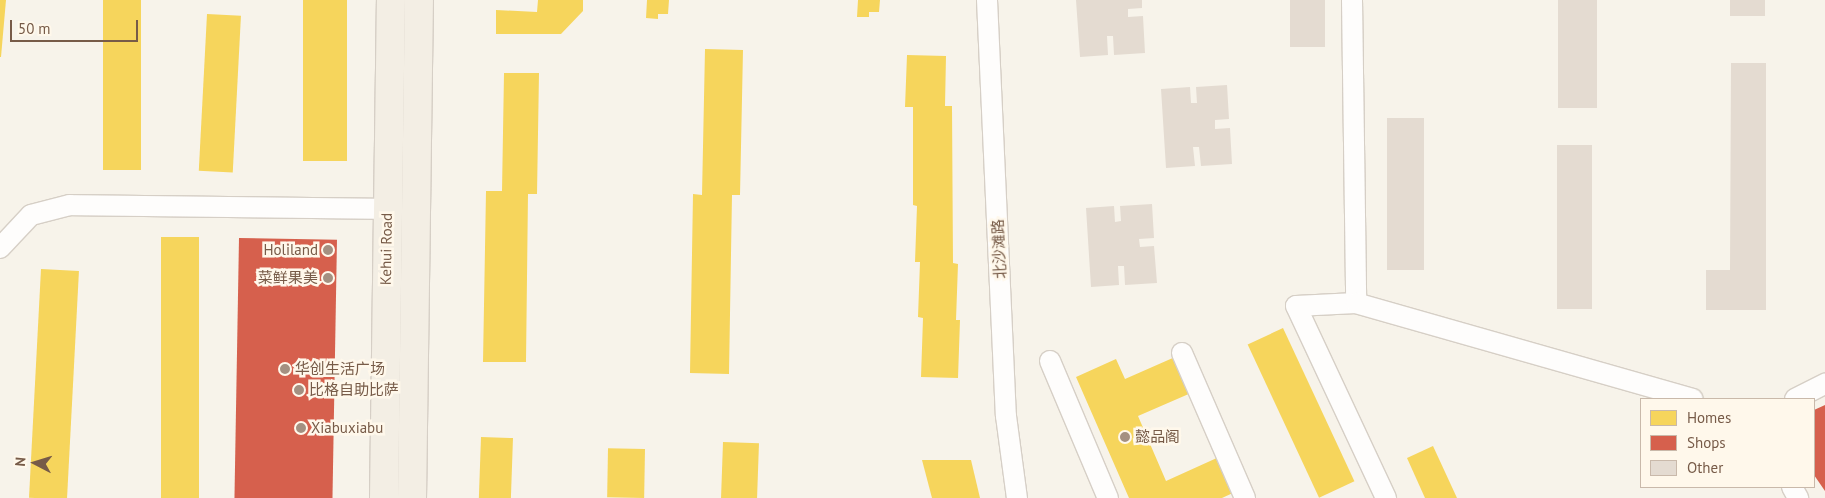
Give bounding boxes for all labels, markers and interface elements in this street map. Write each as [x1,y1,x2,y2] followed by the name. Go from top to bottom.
[12,10,140,42] scale bar
[18,19,51,38] text: 50 m
[376,213,396,285] street label: Kehui Road
[988,219,1010,279] street label: 北沙滩路
[263,241,318,259] place label: Holiland
[322,244,334,256] marker: Holiland
[258,269,318,287] place label: 菜鲜果美
[322,272,334,284] marker: 菜鲜果美
[295,360,385,378] place label: 华创生活广场
[279,363,291,375] marker: 华创生活广场
[309,381,399,399] place label: 比格自助比萨
[293,384,305,396] marker: 比格自助比萨
[1640,398,1815,488] legend
[1687,408,1731,427] text: Homes
[311,419,383,437] place label: Xiabuxiabu
[295,422,307,434] marker: Xiabuxiabu
[1135,428,1180,446] place label: 懿品阁
[1119,431,1131,443] marker: 懿品阁
[1687,433,1726,452] text: Shops
[10,438,60,488] north arrow
[11,456,29,467] text: N
[1687,458,1723,477] text: Other

